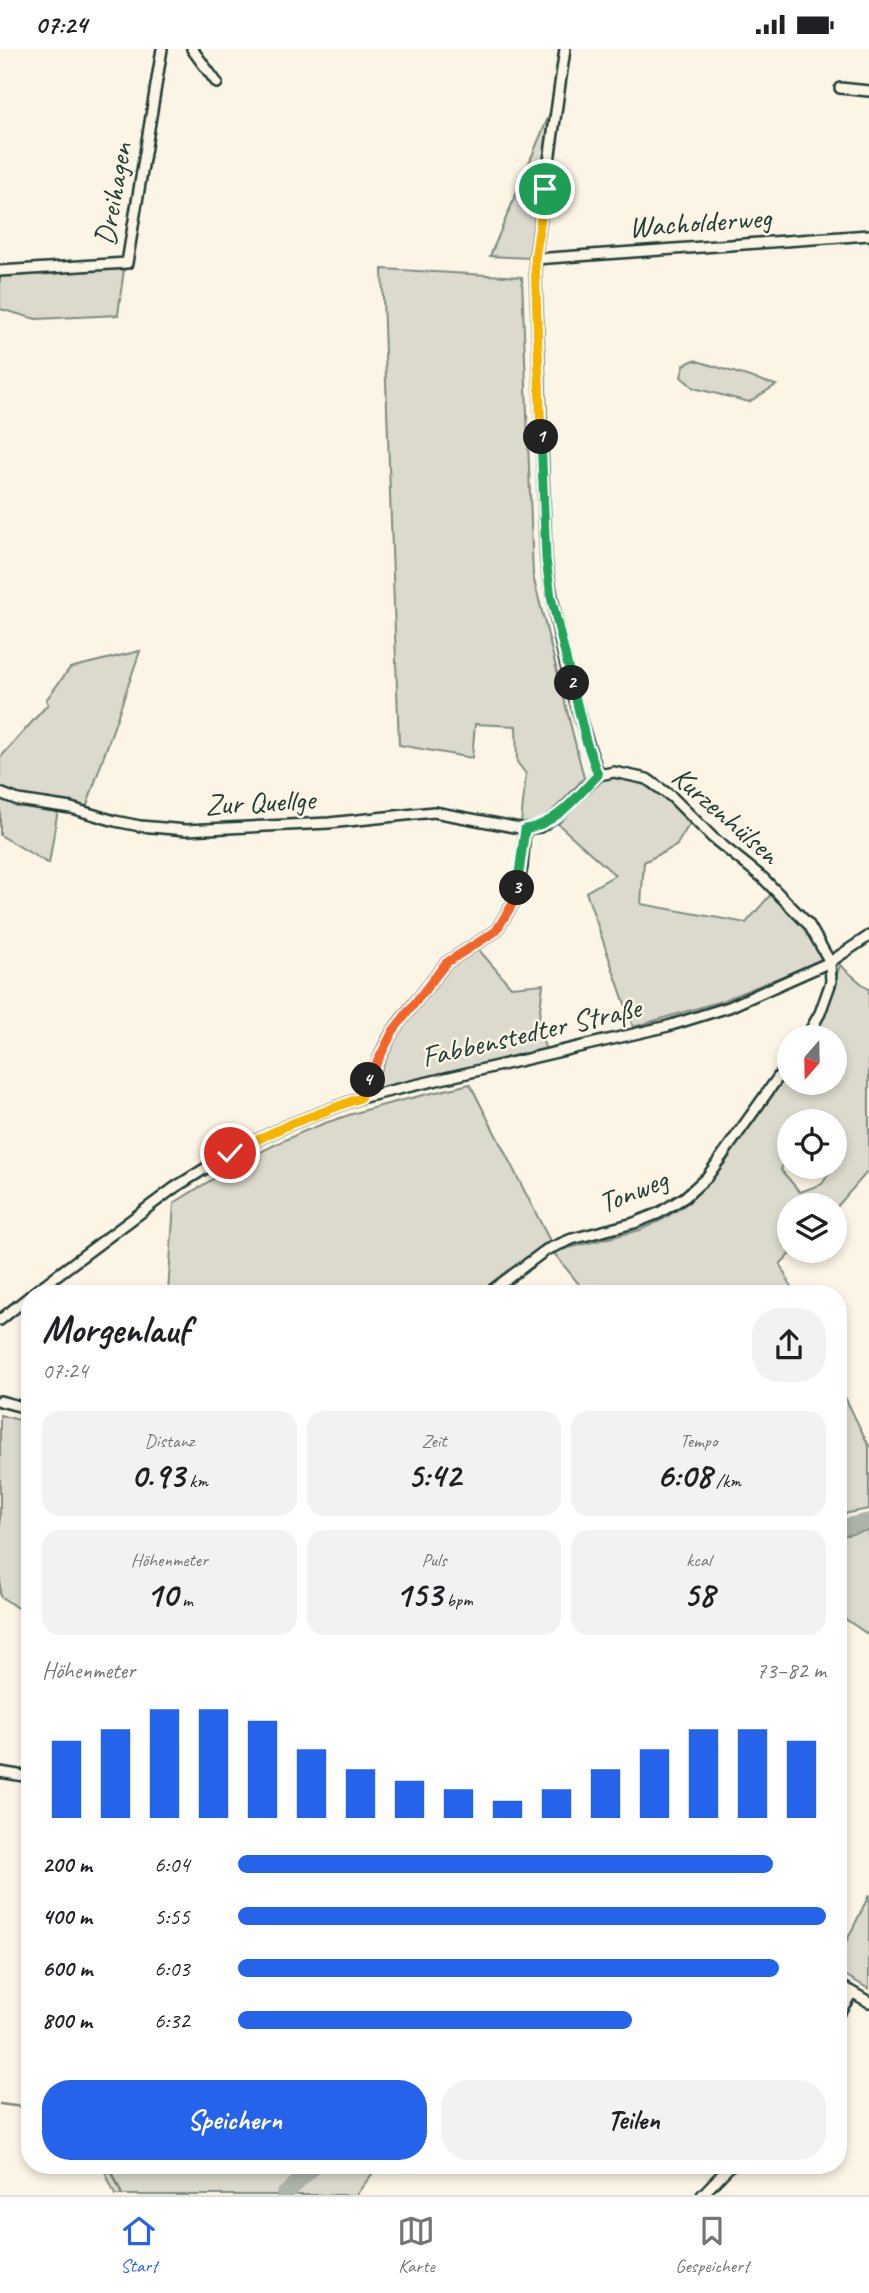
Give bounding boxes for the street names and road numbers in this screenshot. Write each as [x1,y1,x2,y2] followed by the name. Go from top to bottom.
[85,138,141,248] street label: Dreihagen
[627,198,774,246] street label: Wacholderweg
[664,758,789,873] street label: Kurzenhülsen
[204,780,318,824] street label: Zur Quellge
[418,988,646,1076] street label: Fabbenstedter Straße
[593,1159,675,1222] street label: Tonweg

